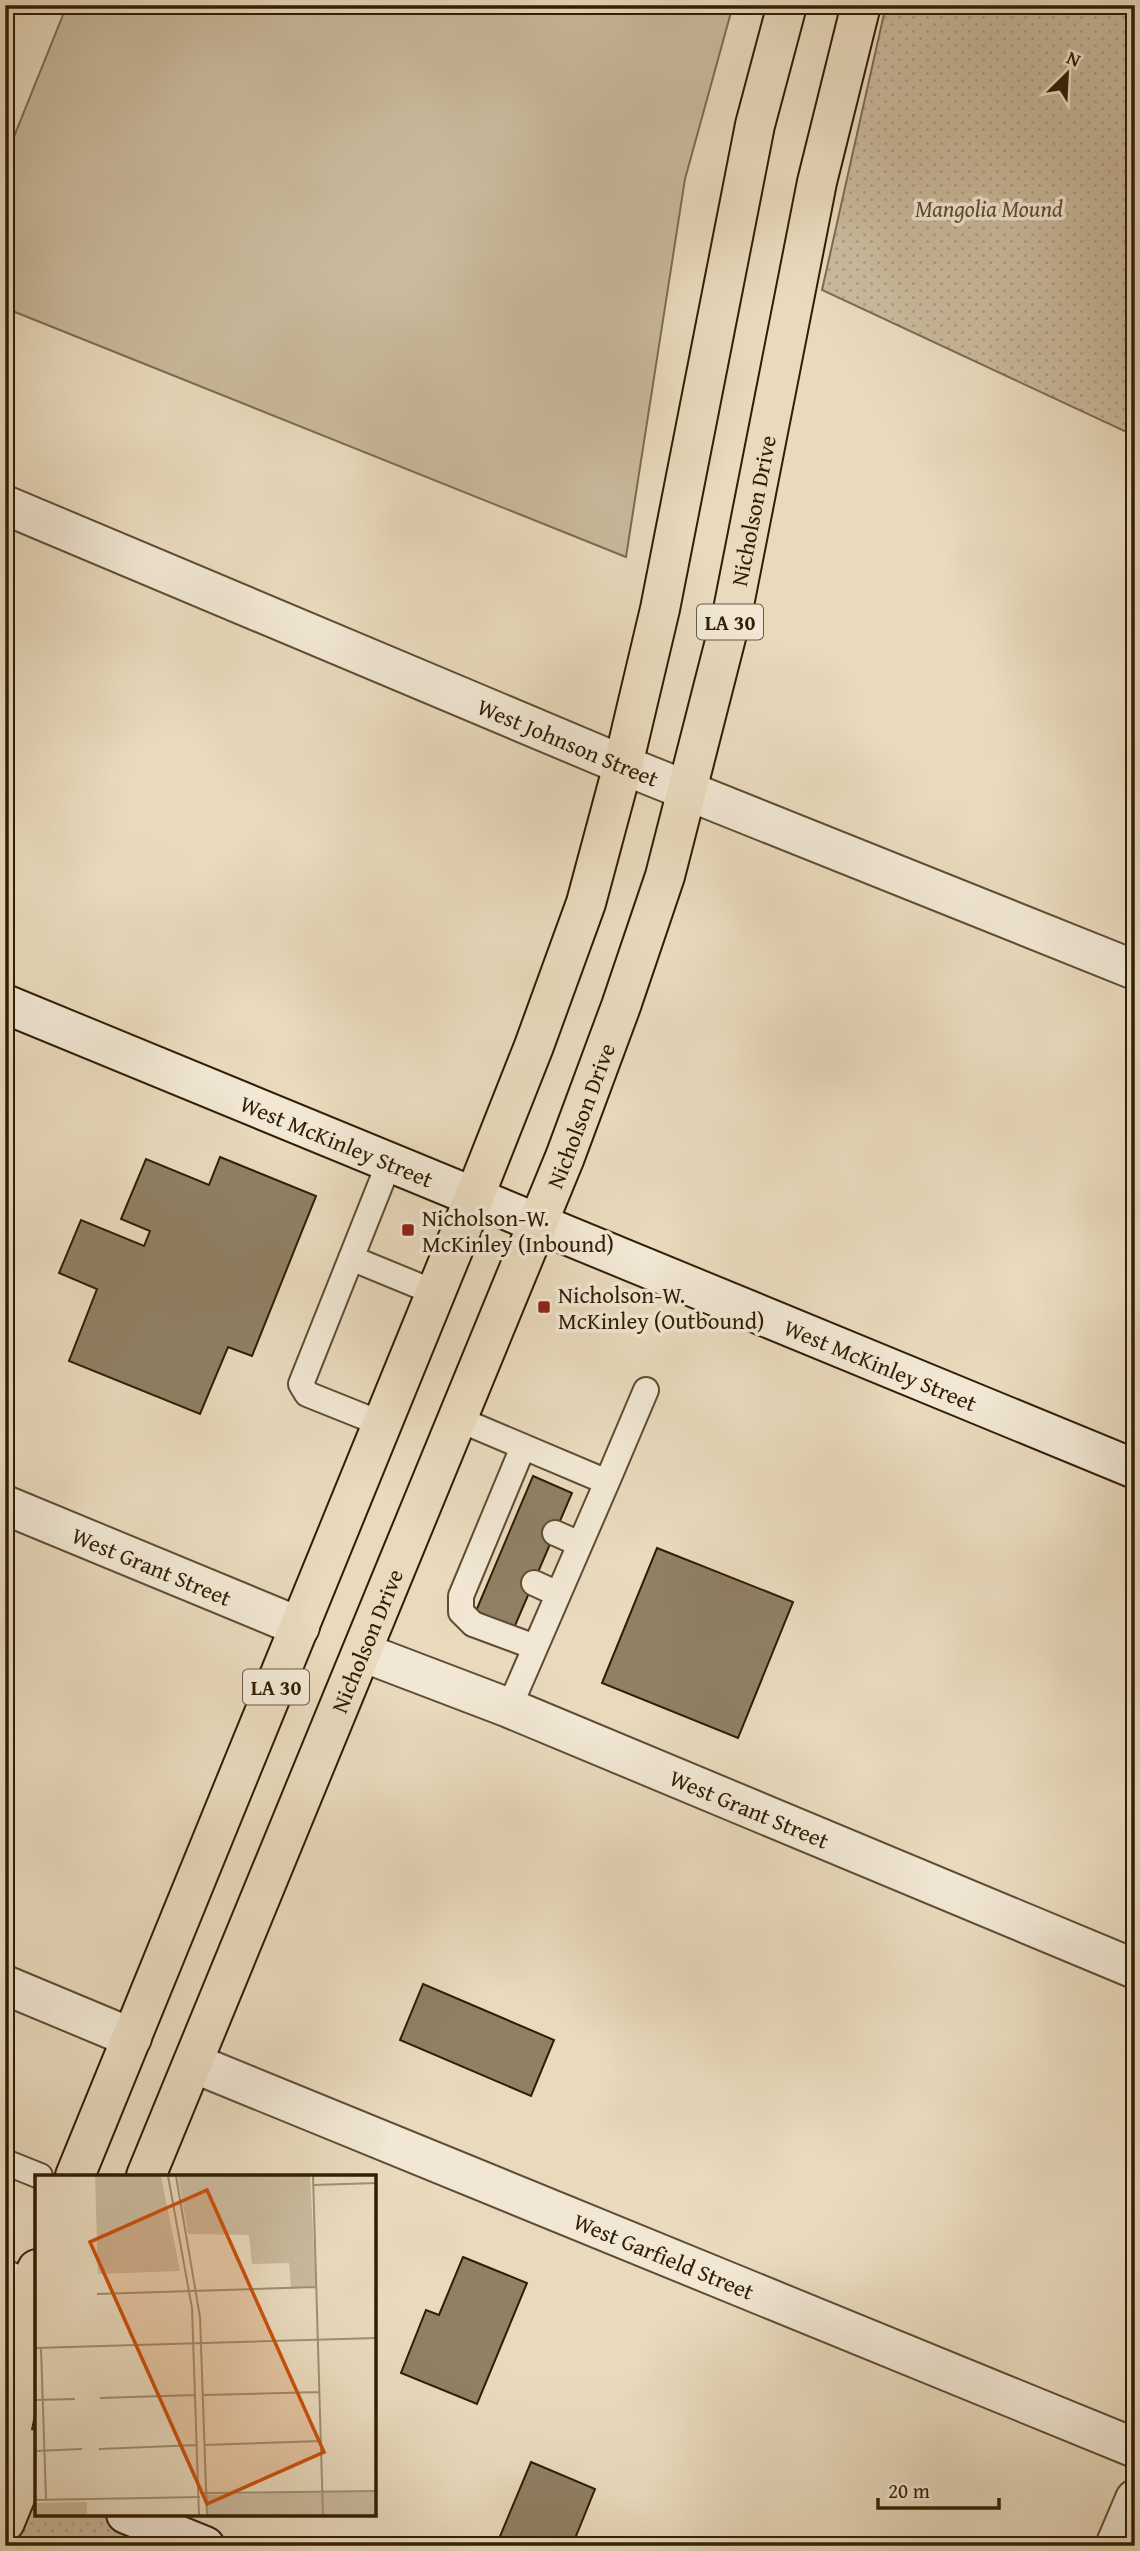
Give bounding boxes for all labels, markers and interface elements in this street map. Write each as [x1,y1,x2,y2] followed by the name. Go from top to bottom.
[1032,38,1102,108] north arrow
[1062,43,1086,74] text: N
[915,192,1063,225] park label: Mangolia Mound
[722,432,783,589] street label: Nicholson Drive
[697,604,763,640] road number: LA 30
[472,689,664,794] street label: West Johnson Street
[537,1038,622,1193] street label: Nicholson Drive
[236,1086,438,1195] street label: West McKinley Street
[422,1201,614,1260] place label: Nicholson-W. McKinley (Inbound)
[400,1222,416,1238] marker: Nicholson-W. McKinley (Inbound)
[558,1278,764,1337] place label: Nicholson-W. McKinley (Outbound)
[536,1299,552,1315] marker: Nicholson-W. McKinley (Outbound)
[779,1310,982,1419] street label: West McKinley Street
[67,1518,237,1613] street label: West Grant Street
[322,1563,411,1718] street label: Nicholson Drive
[243,1670,309,1704] road number: LA 30
[665,1760,834,1856] street label: West Grant Street
[35,2175,376,2516] inset map
[569,2204,759,2307] street label: West Garfield Street
[878,2467,998,2511] scale bar
[888,2475,930,2506] text: 20 m

